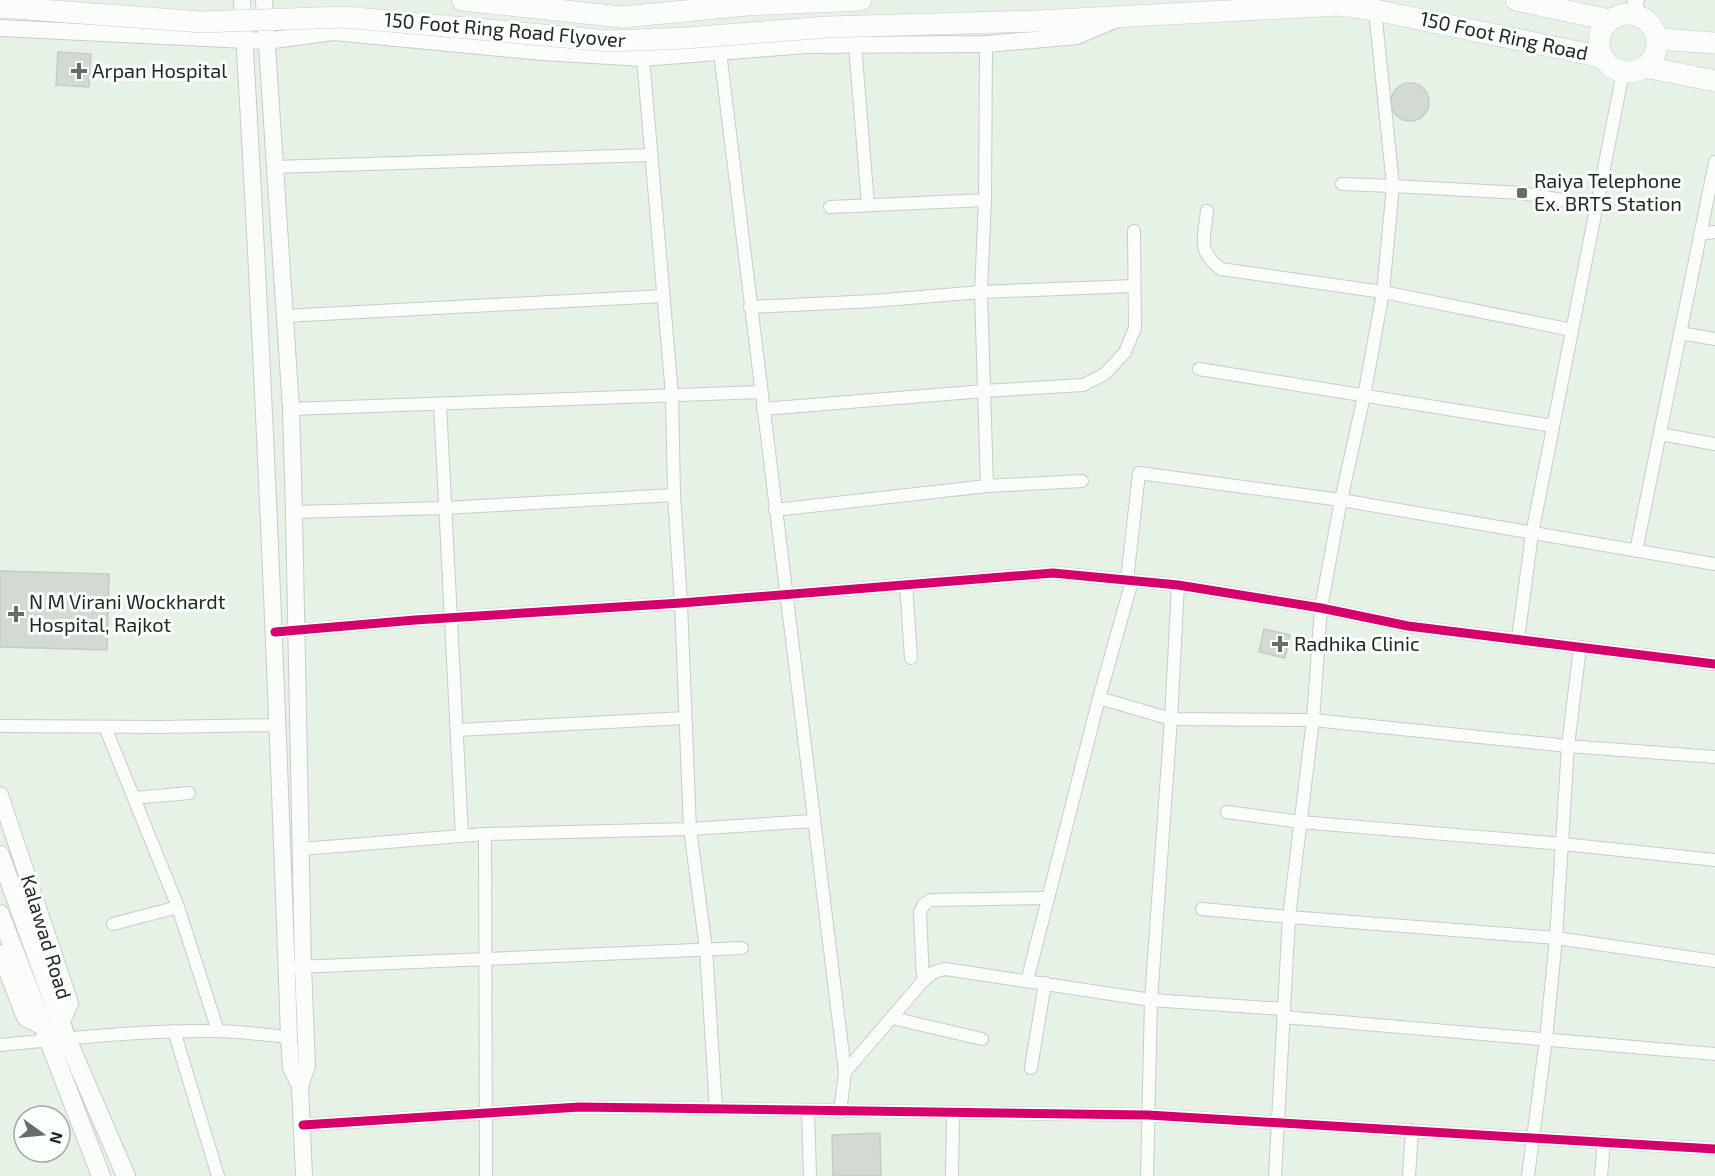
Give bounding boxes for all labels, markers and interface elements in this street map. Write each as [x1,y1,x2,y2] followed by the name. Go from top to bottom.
[383,6,627,52] street label: 150 Foot Ring Road Flyover
[1418,6,1590,65] street label: 150 Foot Ring Road
[92,58,227,82] place label: Arpan Hospital
[70,62,88,80] marker: Arpan Hospital
[1534,168,1682,215] place label: Raiya Telephone Ex. BRTS Station
[1515,186,1529,200] marker: Raiya Telephone Ex. BRTS Station
[29,589,226,636] place label: N M Virani Wockhardt Hospital, Rajkot
[7,605,25,623] marker: N M Virani Wockhardt Hospital, Rajkot
[1294,631,1420,655] place label: Radhika Clinic
[1271,635,1289,653] marker: Radhika Clinic
[17,871,77,1002] street label: Kalawad Road
[12,1104,72,1164] north arrow
[46,1130,68,1146] text: N

